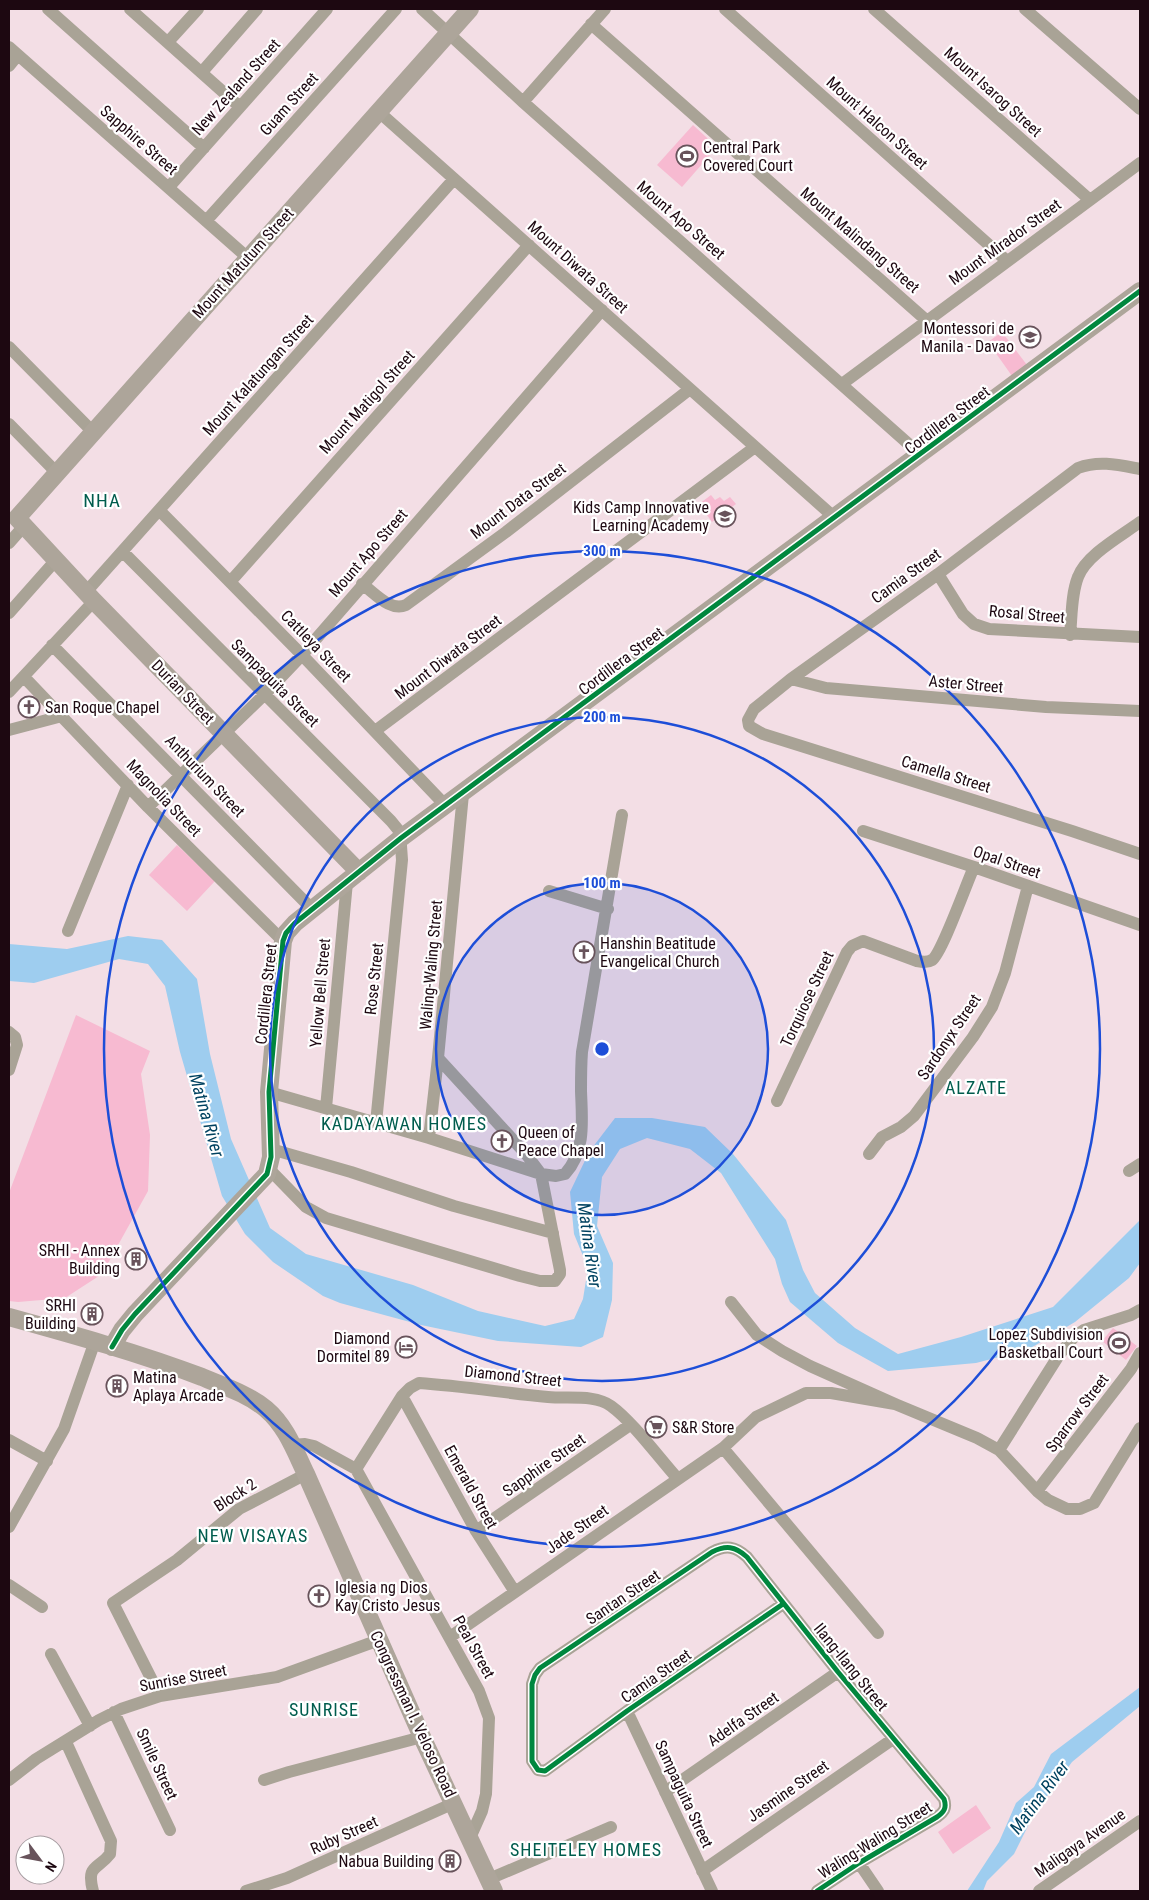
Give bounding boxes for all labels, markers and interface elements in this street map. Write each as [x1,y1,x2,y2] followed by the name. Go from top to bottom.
[188,35,284,139] street label: New Zealand Street
[940,43,1046,141] street label: Mount Isarog Street
[256,68,322,139] street label: Guam Street
[822,73,932,174] street label: Mount Halcon Street
[96,101,182,179] street label: Sapphire Street
[703,138,793,175] place label: Central Park Covered Court
[675,144,699,168] sports icon: Central Park Covered Court
[633,177,729,264] street label: Mount Apo Street
[797,183,924,297] street label: Mount Malindang Street
[945,195,1065,289] street label: Mount Mirador Street
[188,204,298,322] street label: Mount Matutum Street
[524,217,632,317] street label: Mount Diwata Street
[199,310,318,439] street label: Mount Kalatungan Street
[921,319,1014,356] place label: Montessori de Manila - Davao
[1018,325,1042,349] school or university icon: Montessori de Manila - Davao
[315,346,419,458] street label: Mount Matigol Street
[901,382,994,458] street label: Cordillera Street
[467,459,570,543] street label: Mount Data Street
[83,489,121,512] district label: NHA
[573,498,709,535] place label: Kids Camp Innovative Learning Academy
[713,504,737,528] school or university icon: Kids Camp Innovative Learning Academy
[325,505,412,601] street label: Mount Apo Street
[583,542,621,560] text: 300 m
[868,544,945,608] street label: Camia Street
[988,601,1066,627] street label: Rosal Street
[277,606,355,686] street label: Cattleya Street
[391,611,505,703] street label: Mount Diwata Street
[575,623,668,699] street label: Cordillera Street
[227,635,323,731] street label: Sampaguita Street
[148,656,218,728] street label: Durian Street
[928,671,1004,697] street label: Aster Street
[17,695,41,719] church icon: San Roque Chapel
[45,698,159,717] place label: San Roque Chapel
[583,708,621,726] text: 200 m
[161,731,249,821] street label: Anthurium Street
[899,751,993,797] street label: Camella Street
[123,756,206,841] street label: Magnolia Street
[971,842,1043,882] street label: Opal Street
[583,874,621,892] text: 100 m
[416,899,446,1031] street label: Waling-Waling Street
[600,934,719,971] place label: Hanshin Beatitude Evangelical Church
[306,937,334,1048] street label: Yellow Bell Street
[572,940,596,964] church icon: Hanshin Beatitude Evangelical Church
[251,942,281,1046] street label: Cordillera Street
[361,942,387,1016] street label: Rose Street
[776,948,838,1050] street label: Torquiose Street
[913,990,985,1083] street label: Sardonyx Street
[593,1040,611,1058] centre of rings
[185,1071,229,1160] water label: Matina River
[945,1077,1007,1098] district label: ALZATE
[321,1113,487,1134] district label: KADAYAWAN HOMES
[518,1123,604,1160] place label: Queen of Peace Chapel
[490,1129,514,1153] church icon: Queen of Peace Chapel
[574,1201,606,1290] water label: Matina River
[39,1241,120,1278] place label: SRHI - Annex Building
[124,1247,148,1271] building icon: SRHI - Annex Building
[25,1296,76,1333] place label: SRHI Building
[80,1302,104,1326] building icon: SRHI Building
[988,1325,1103,1362] place label: Lopez Subdivision Basketball Court
[317,1329,390,1366] place label: Diamond Dormitel 89
[1107,1331,1131,1355] sports icon: Lopez Subdivision Basketball Court
[394,1335,418,1359] hotel icon: Diamond Dormitel 89
[464,1361,563,1391] street label: Diamond Street
[133,1368,224,1405] place label: Matina Aplaya Arcade
[1041,1370,1113,1456] street label: Sparrow Street
[105,1374,129,1398] building icon: Matina Aplaya Arcade
[644,1415,668,1439] supermarket icon: S&R Store
[672,1418,734,1437] place label: S&R Store
[499,1429,589,1500] street label: Sapphire Street
[440,1442,502,1532] street label: Emerald Street
[210,1474,260,1516] street label: Block 2
[542,1500,612,1557] street label: Jade Street
[198,1525,308,1546] district label: NEW VISAYAS
[582,1565,664,1629] street label: Santan Street
[335,1578,440,1615] place label: Iglesia ng Dios Kay Cristo Jesus
[307,1584,331,1608] church icon: Iglesia ng Dios Kay Cristo Jesus
[449,1612,499,1682] street label: Peal Street
[810,1619,892,1715] street label: Ilang-Ilang Street
[366,1628,460,1800] street label: Congressman I. Veloso Road
[617,1645,695,1707] street label: Camia Street
[138,1660,228,1696] street label: Sunrise Street
[704,1687,782,1750] street label: Adelfa Street
[289,1699,359,1720] district label: SUNRISE
[132,1725,182,1803] street label: Smile Street
[651,1737,717,1851] street label: Sampaguita Street
[744,1756,833,1826] street label: Jasmine Street
[1005,1756,1074,1838] water label: Matina River
[815,1797,936,1883] street label: Waling-Waling Street
[1031,1805,1129,1881] street label: Maligaya Avenue
[307,1812,381,1858] street label: Ruby Street
[15,1835,65,1885] north arrow
[510,1839,662,1860] district label: SHEITELEY HOMES
[438,1849,462,1873] building icon: Nabua Building
[338,1852,434,1871] place label: Nabua Building
[42,1859,60,1875] text: N

